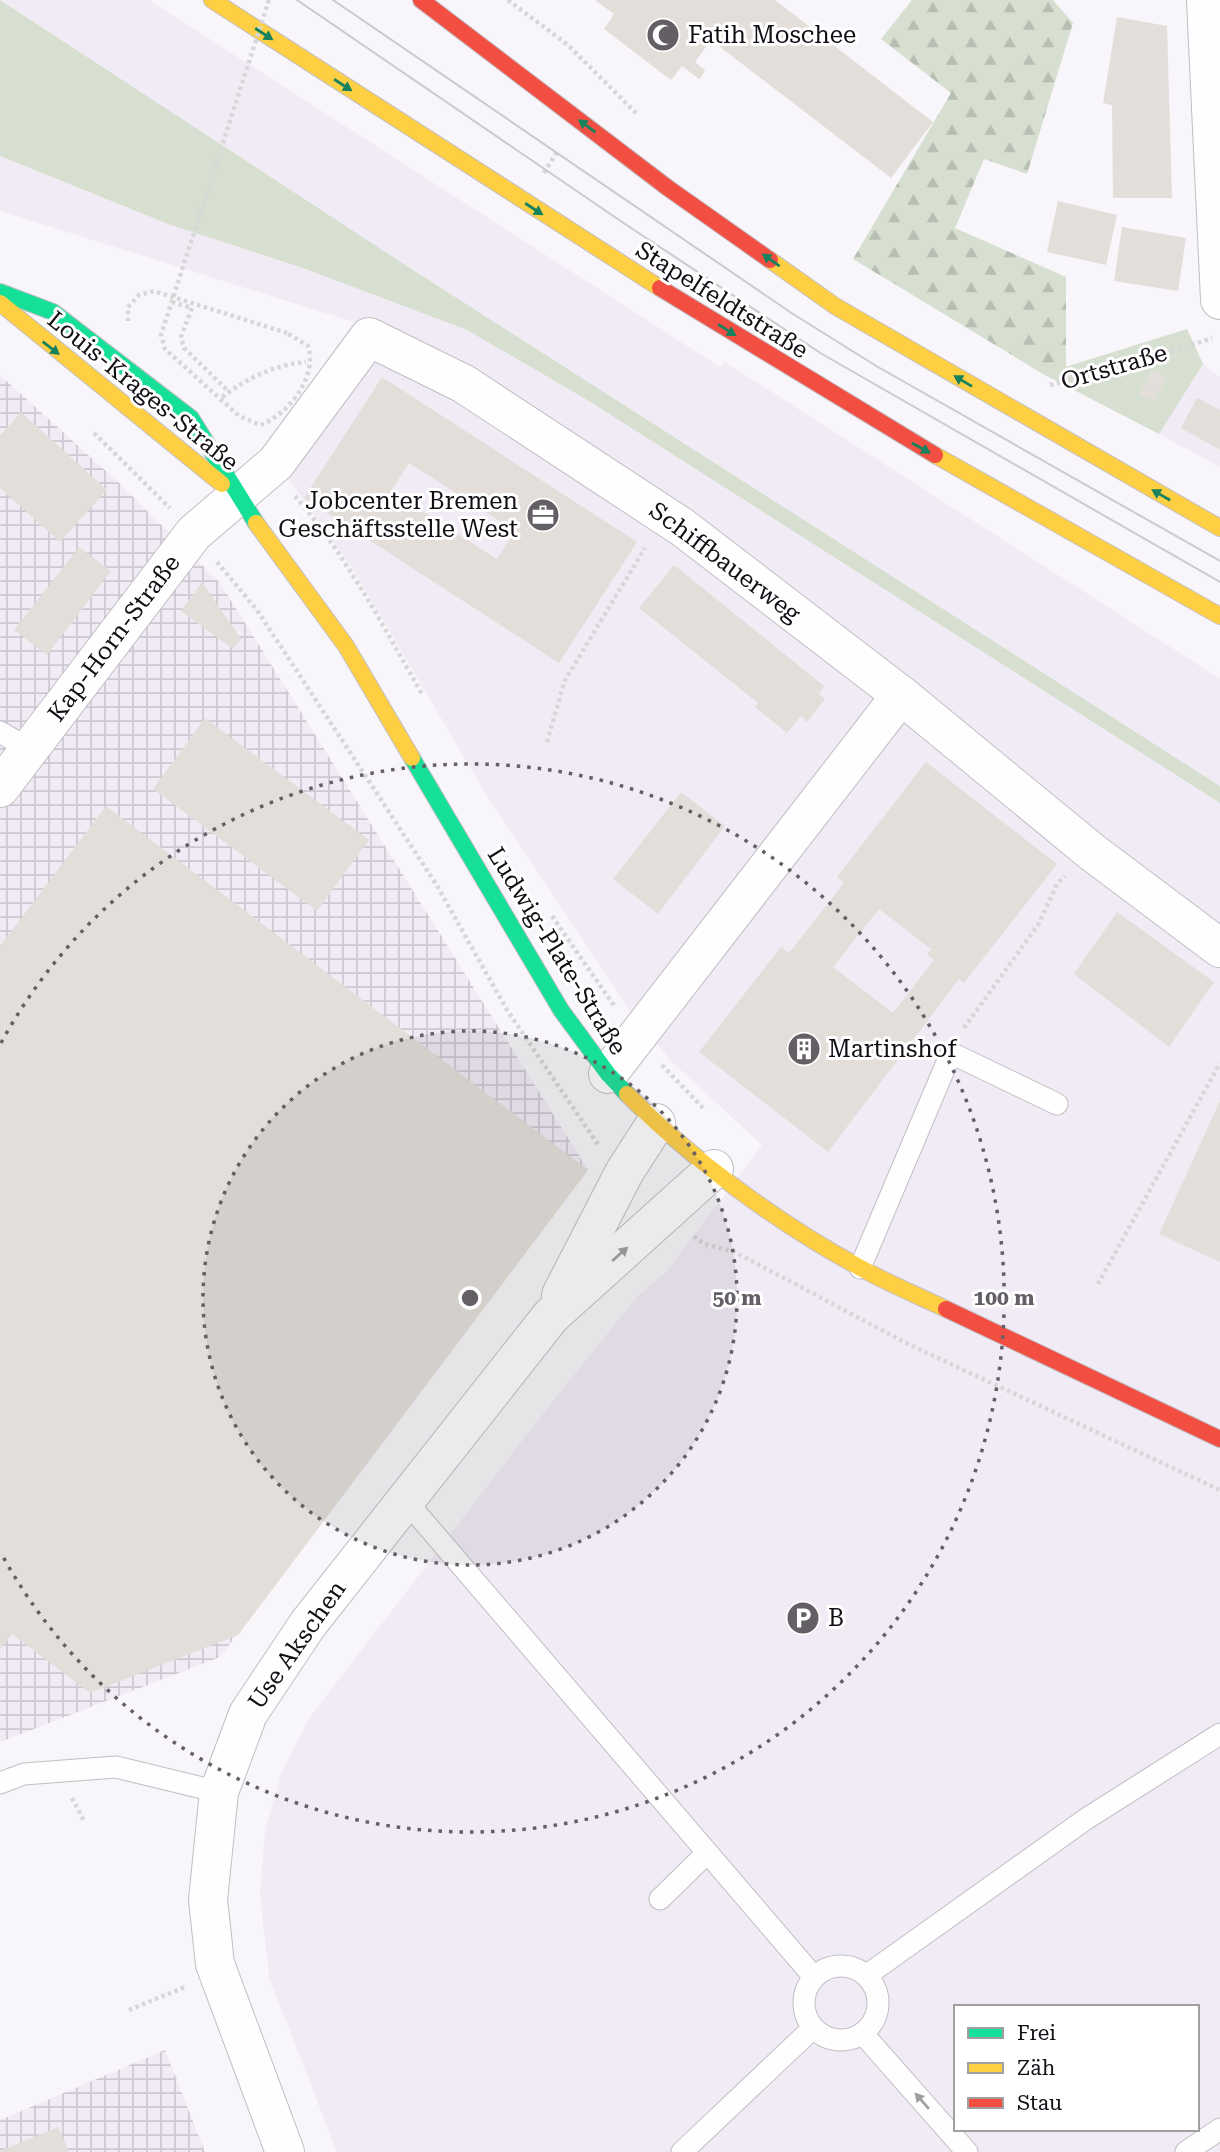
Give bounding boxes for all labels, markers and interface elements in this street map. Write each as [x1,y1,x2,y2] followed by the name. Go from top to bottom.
[644,16,682,54] mosque icon: Fatih Moschee
[688,21,856,49] place label: Fatih Moschee
[254,27,274,40] one-way arrow
[334,79,353,92] one-way arrow
[579,118,597,133] one-way arrow
[525,202,543,216] one-way arrow
[631,236,813,364] street label: Stapelfeldtstraße
[762,254,780,268] one-way arrow
[42,305,244,477] street label: Louis-Krages-Straße
[718,323,737,336] one-way arrow
[1058,338,1170,396] street label: Ortstraße
[42,340,60,355] one-way arrow
[954,375,973,388] one-way arrow
[912,442,931,454] one-way arrow
[278,487,518,543] place label: Jobcenter Bremen Geschäftsstelle West
[1151,489,1170,501] one-way arrow
[524,496,562,534] office icon: Jobcenter Bremen Geschäftsstelle West
[644,496,806,628] street label: Schiffbauerweg
[42,549,186,727] street label: Kap-Horn-Straße
[482,842,632,1060] street label: Ludwig-Plate-Straße
[785,1030,823,1068] building icon: Martinshof
[828,1035,957,1063] place label: Martinshof
[611,1246,629,1262] one-way arrow
[458,1286,482,1310] centre of rings
[712,1286,762,1310] text: 50 m
[974,1286,1034,1310] text: 100 m
[242,1575,352,1715] street label: Use Akschen
[784,1599,822,1637] parking icon: B
[828,1604,844,1632] place label: B
[954,2005,1199,2131] legend
[1017,2021,1056,2045] text: Frei
[1017,2056,1056,2080] text: Zäh
[1017,2091,1062,2115] text: Stau
[914,2093,930,2110] one-way arrow

